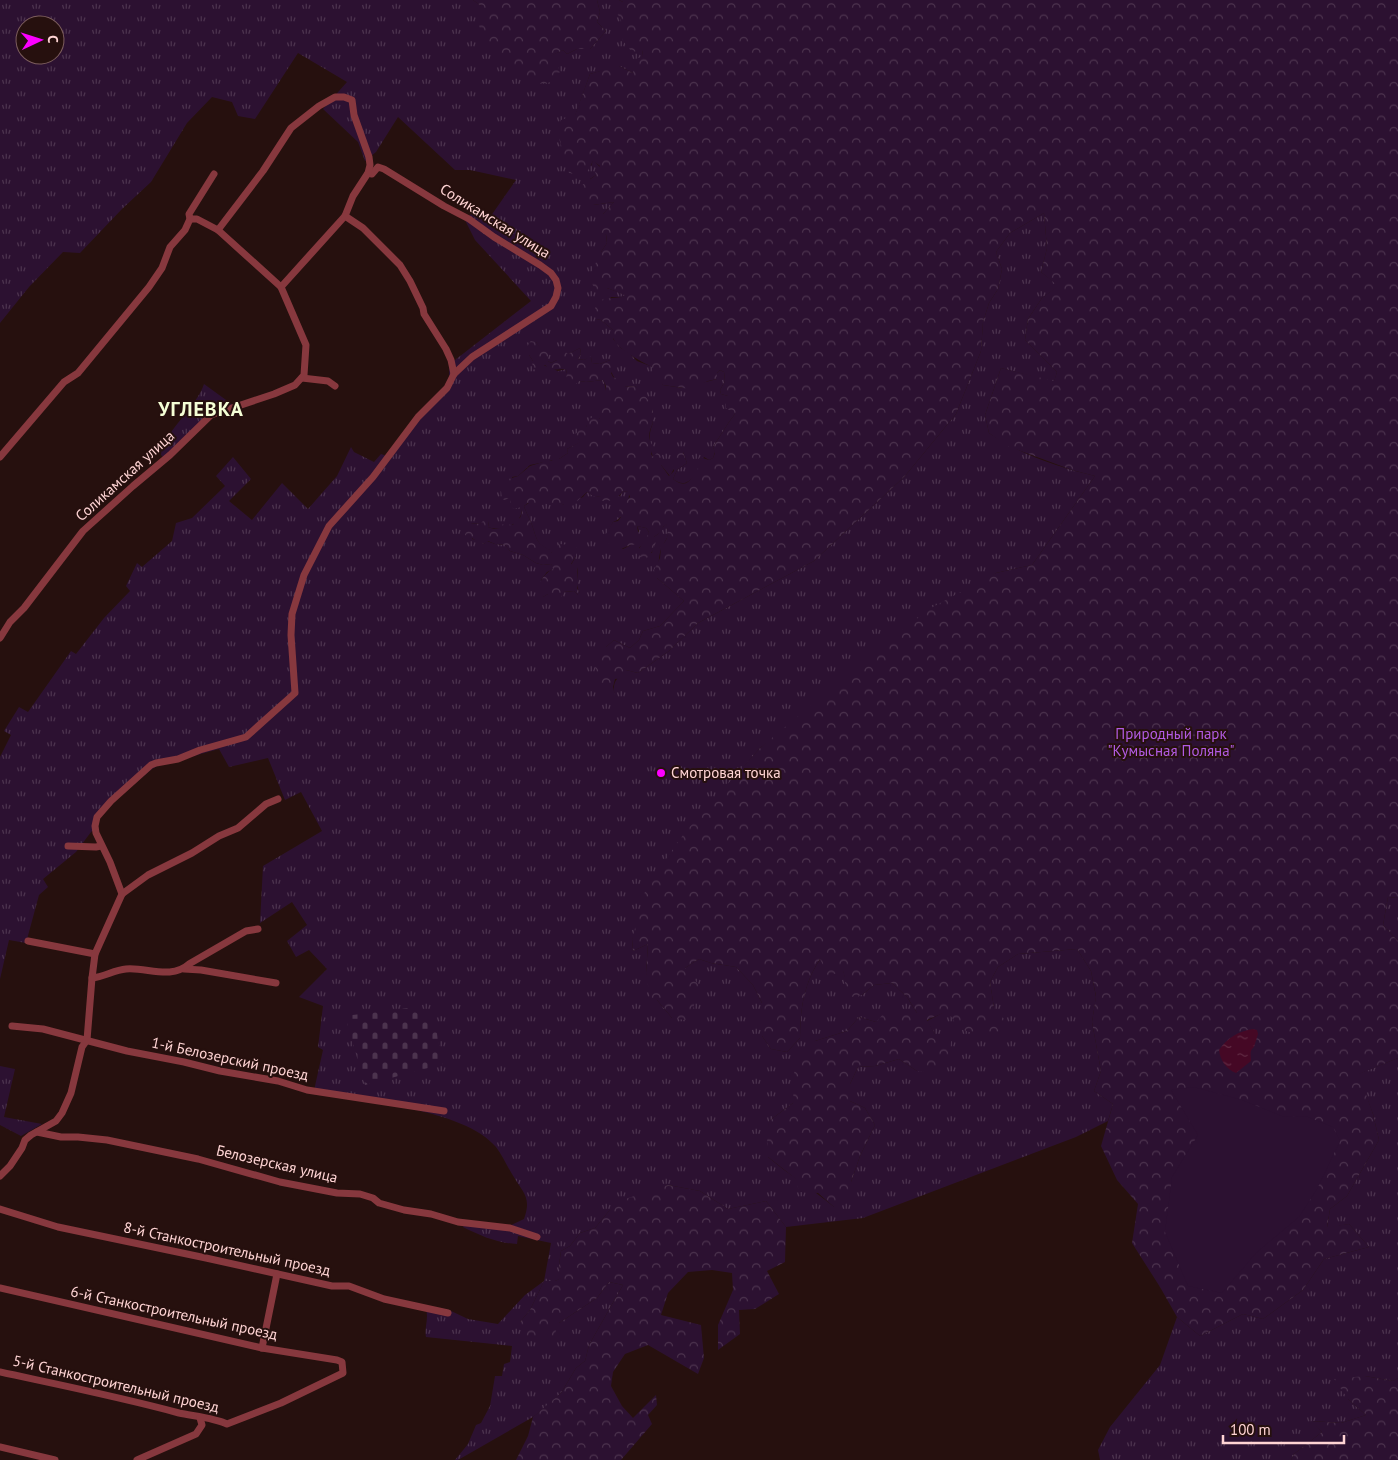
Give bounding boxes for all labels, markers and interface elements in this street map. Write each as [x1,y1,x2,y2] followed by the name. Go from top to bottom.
[15,15,65,65] north arrow
[44,35,62,44] text: С
[437,179,554,262] street label: Соликамская улица
[157,396,244,422] district label: УГЛЕВКА
[71,426,178,525] street label: Соликамская улица
[1107,724,1235,760] park label: Природный парк "Кумысная Поляна"
[671,763,781,782] place label: Смотровая точка
[655,767,667,779] marker: Смотровая точка
[150,1033,310,1084] street label: 1-й Белозерский проезд
[214,1140,340,1187] street label: Белозерская улица
[122,1217,332,1280] street label: 8-й Станкостроительный проезд
[69,1281,279,1344] street label: 6-й Станкостроительный проезд
[11,1351,221,1417] street label: 5-й Станкостроительный проезд
[1223,1412,1344,1444] scale bar
[1230,1420,1271,1439] text: 100 m

